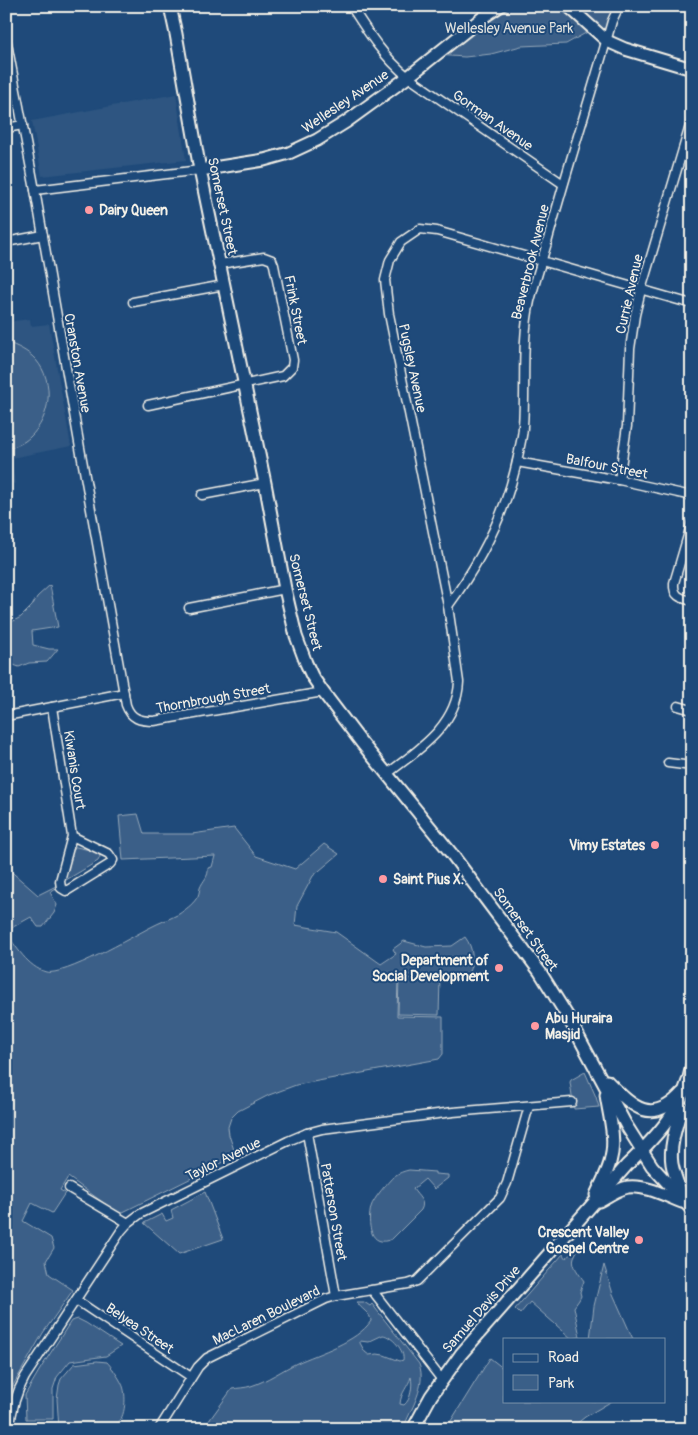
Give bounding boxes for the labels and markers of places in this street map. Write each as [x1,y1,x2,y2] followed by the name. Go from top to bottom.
[99,202,168,219] place label: Dairy Queen
[83,204,95,216] marker: Dairy Queen
[569,837,646,854] place label: Vimy Estates
[649,839,661,851] marker: Vimy Estates
[393,871,464,888] place label: Saint Pius X.
[377,873,389,885] marker: Saint Pius X.
[372,952,489,985] place label: Department of Social Development
[493,962,505,974] marker: Department of Social Development
[545,1010,613,1043] place label: Abu Huraira Masjid
[529,1020,541,1032] marker: Abu Huraira Masjid
[538,1224,630,1257] place label: Crescent Valley Gospel Centre
[633,1234,645,1246] marker: Crescent Valley Gospel Centre

